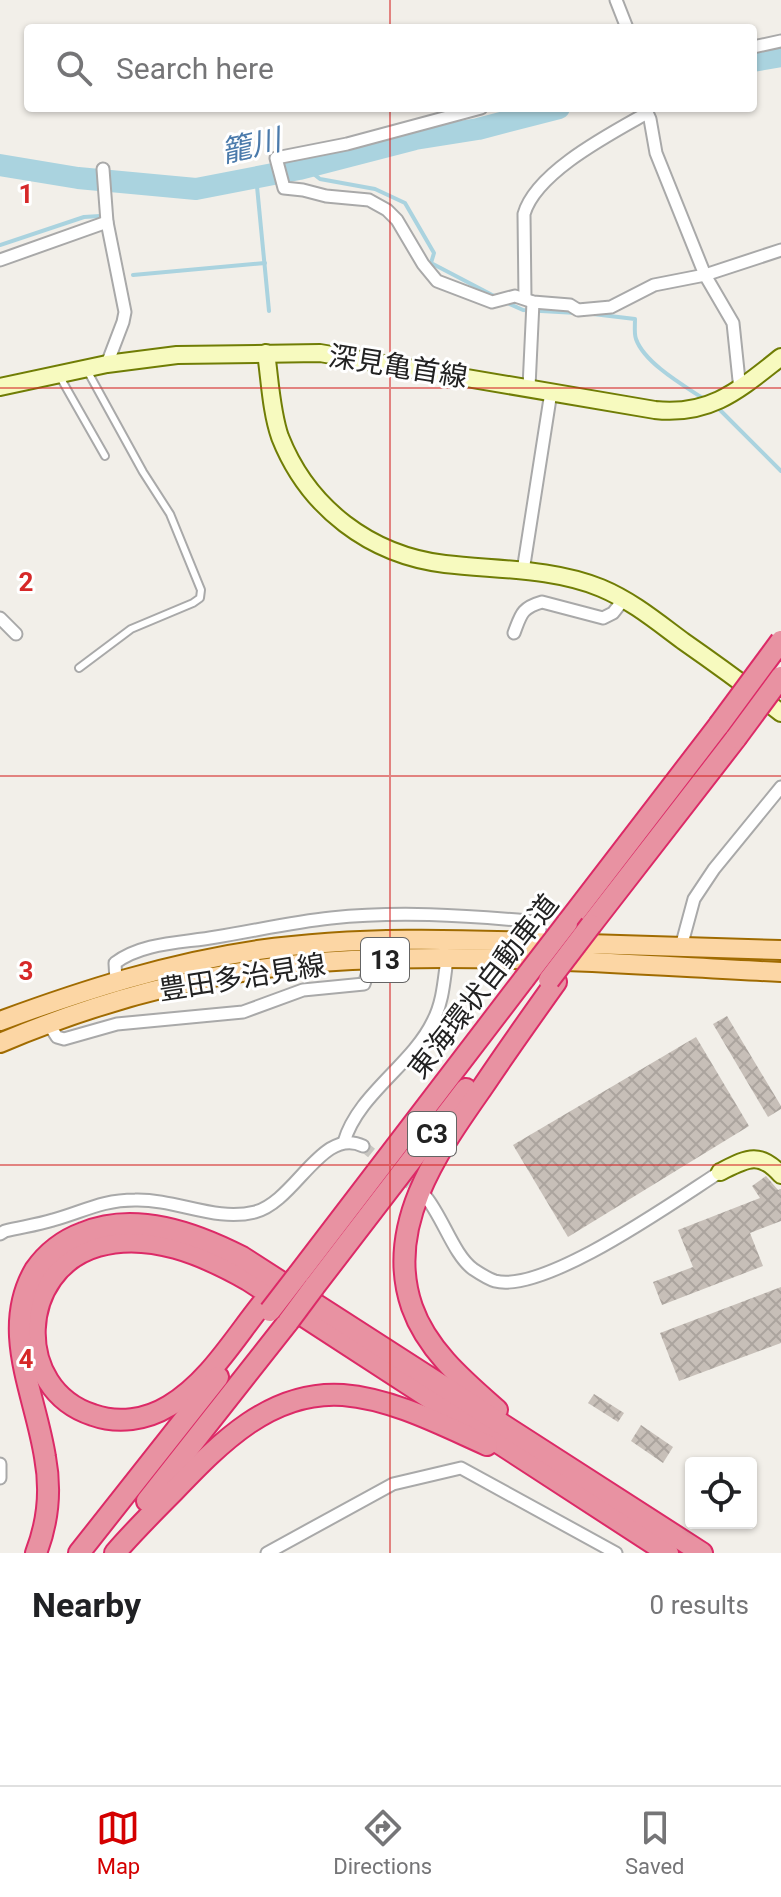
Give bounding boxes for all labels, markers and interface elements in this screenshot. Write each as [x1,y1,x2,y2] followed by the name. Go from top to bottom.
[24,24,757,112] search box
[52,46,96,90] icon: search
[116,51,274,86] text: Search here
[218,121,287,169] water label: 籠川
[19,179,33,209] text: 1
[326,339,470,394] street label: 深見亀首線
[19,567,33,597] text: 2
[401,888,565,1085] street label: 東海環状自動車道
[361,938,409,982] road number: 13
[157,948,328,1007] street label: 豊田多治見線
[19,956,33,986] text: 3
[408,1112,456,1156] road number: C3
[19,1344,34,1374] text: 4
[685,1457,757,1529] map controls
[685,1457,757,1529] button: locate
[32,1585,141,1625] text: Nearby
[650,1590,749,1620] text: 0 results
[96,1806,140,1879] tab: Map
[333,1806,432,1879] tab: Directions
[625,1806,685,1879] tab: Saved

